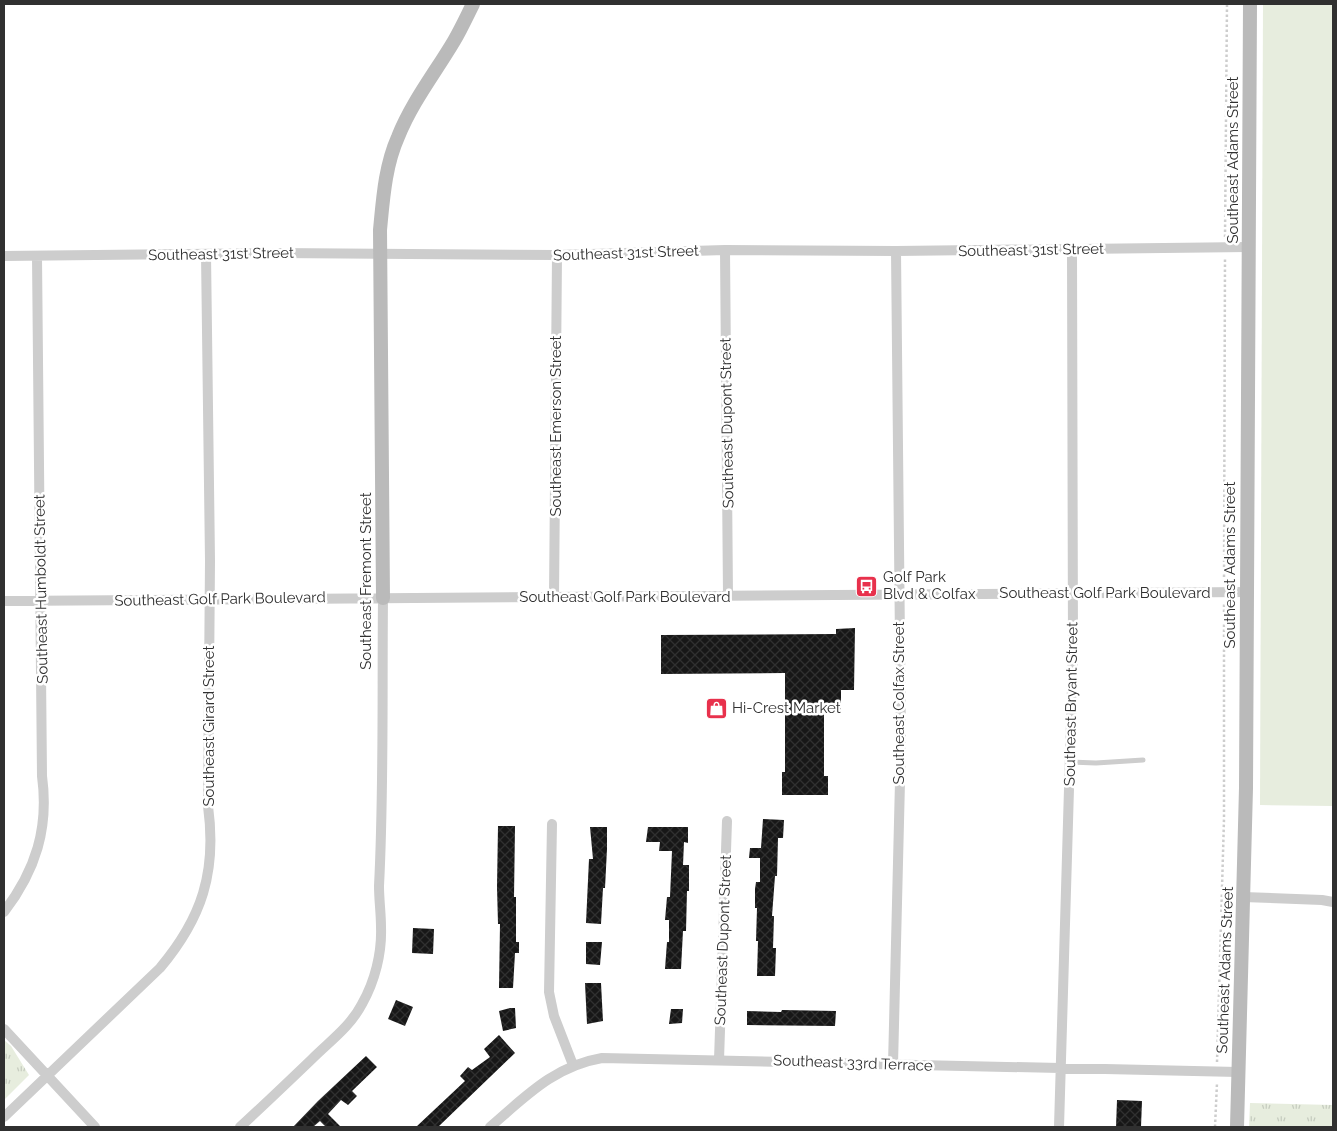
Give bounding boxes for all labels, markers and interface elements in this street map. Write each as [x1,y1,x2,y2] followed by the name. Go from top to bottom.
[1224,76,1242,244] street label: Southeast Adams Street
[958,240,1104,260] street label: Southeast 31st Street
[553,241,699,265] street label: Southeast 31st Street
[148,244,294,264] street label: Southeast 31st Street
[547,335,565,517] street label: Southeast Emerson Street
[717,337,737,509] street label: Southeast Dupont Street
[1221,481,1239,649] street label: Southeast Adams Street
[357,492,375,670] street label: Southeast Fremont Street
[30,494,52,684] street label: Southeast Humboldt Street
[883,568,976,603] place label: Golf Park Blvd & Colfax
[855,574,879,598] bus stop icon: Golf Park Blvd & Colfax
[999,584,1211,602] street label: Southeast Golf Park Boulevard
[114,588,326,610] street label: Southeast Golf Park Boulevard
[519,588,731,606] street label: Southeast Golf Park Boulevard
[890,621,908,785] street label: Southeast Colfax Street
[1061,622,1081,786] street label: Southeast Bryant Street
[200,645,218,807] street label: Southeast Girard Street
[704,696,728,720] shop icon: Hi-Crest Market
[732,699,841,717] place label: Hi-Crest Market
[711,854,735,1026] street label: Southeast Dupont Street
[1213,886,1237,1054] street label: Southeast Adams Street
[773,1051,933,1075] street label: Southeast 33rd Terrace

